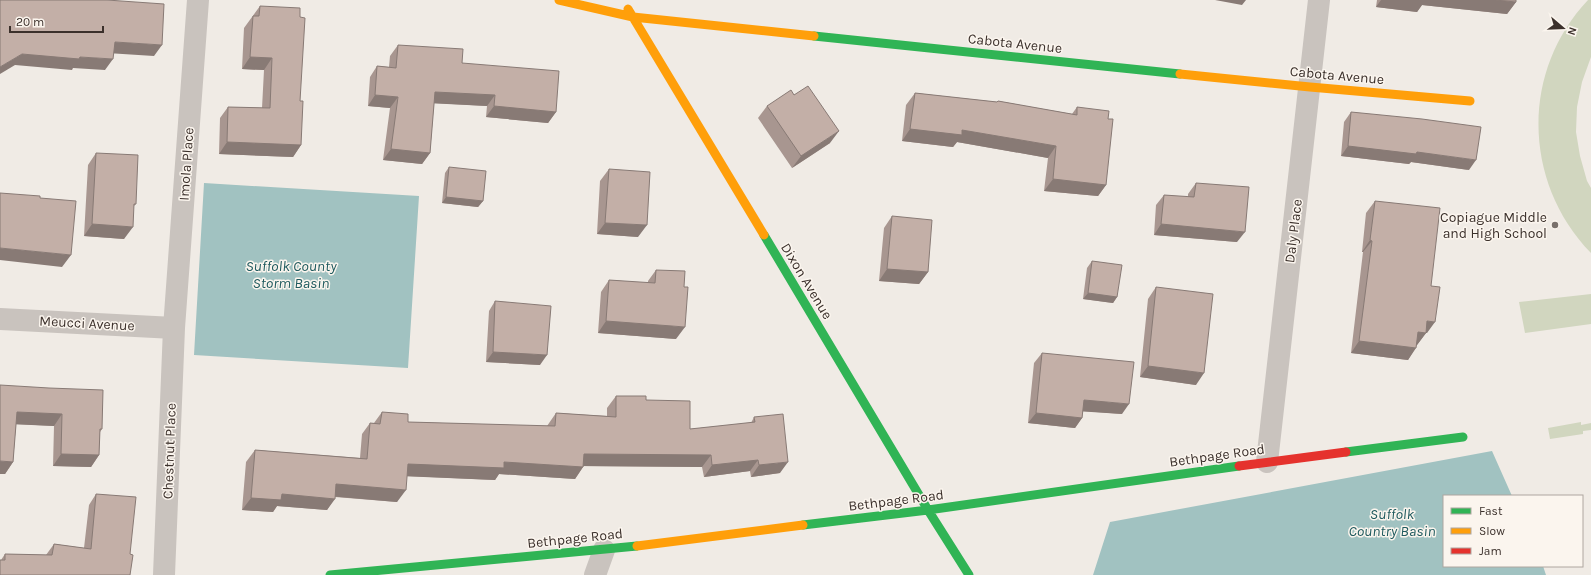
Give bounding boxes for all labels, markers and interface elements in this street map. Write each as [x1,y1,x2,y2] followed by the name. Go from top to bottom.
[10,8,103,34] scale bar
[1543,8,1583,48] north arrow
[16,15,44,29] text: 20 m
[1565,25,1579,37] text: N
[967,30,1063,57] street label: Cabota Avenue
[1289,63,1385,88] street label: Cabota Avenue
[175,127,198,201] street label: Imola Place
[1281,198,1306,264] street label: Daly Place
[1440,209,1547,242] place label: Copiague Middle and High School
[1550,220,1560,230] marker: Copiague Middle and High School
[777,240,836,323] street label: Dixon Avenue
[245,257,337,292] water label: Suffolk County Storm Basin
[39,313,135,334] street label: Meucci Avenue
[159,403,180,499] street label: Chestnut Place
[1168,440,1266,471] street label: Bethpage Road
[847,486,945,515] street label: Bethpage Road
[1443,495,1583,567] legend
[1479,504,1503,518] text: Fast
[1348,505,1436,540] water label: Suffolk Country Basin
[1479,524,1505,538] text: Slow
[526,525,624,552] street label: Bethpage Road
[1479,544,1502,558] text: Jam

